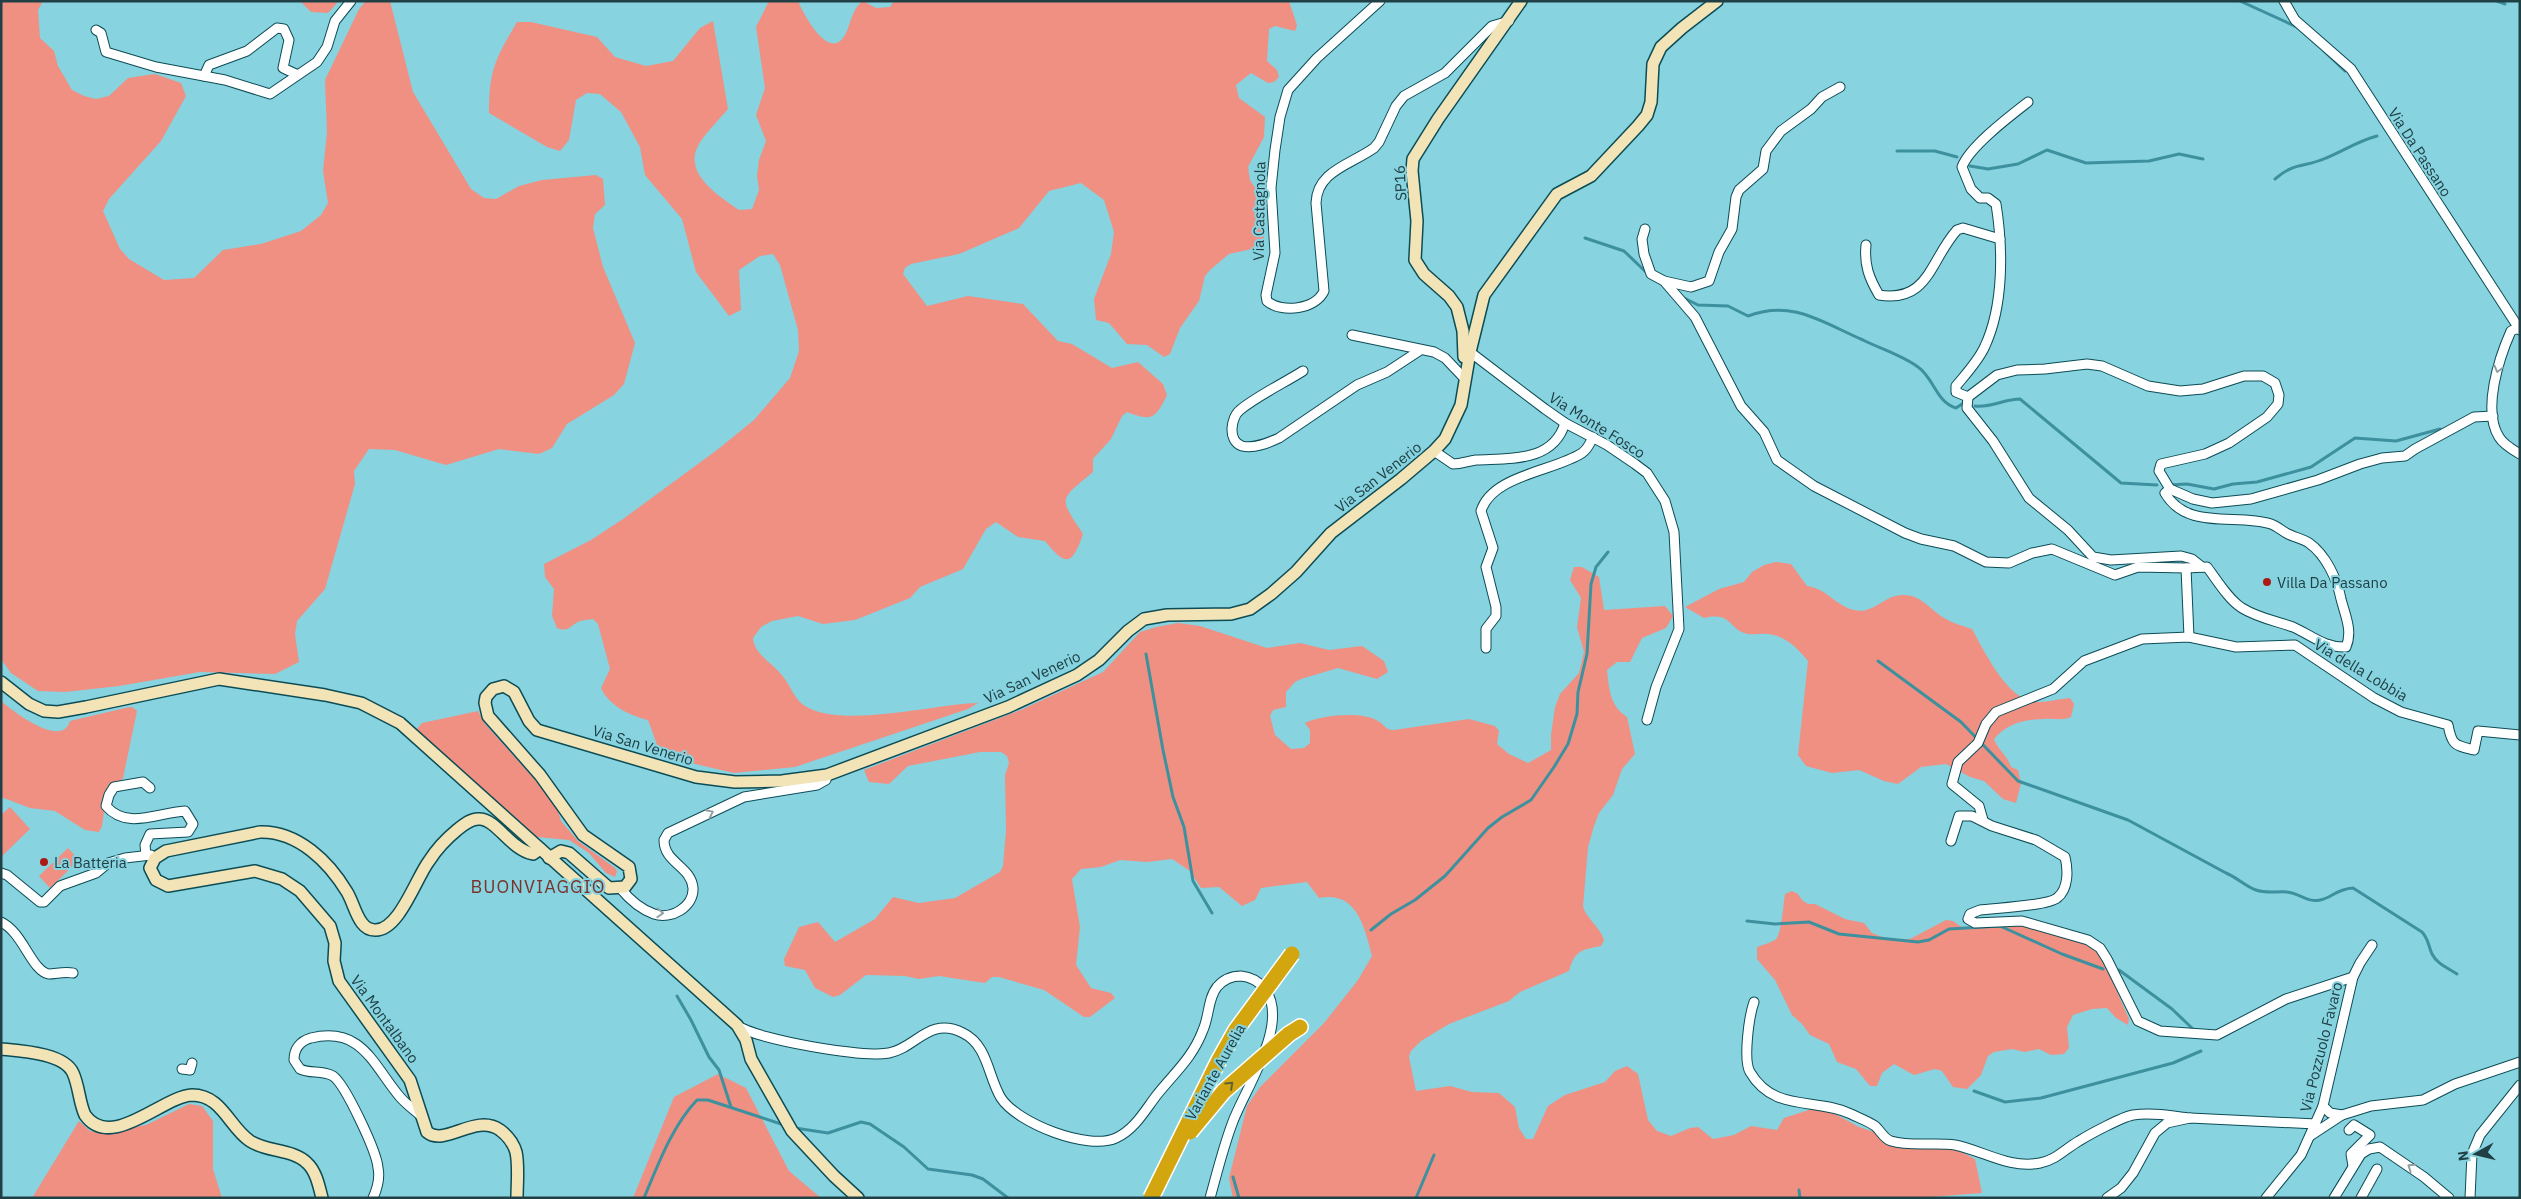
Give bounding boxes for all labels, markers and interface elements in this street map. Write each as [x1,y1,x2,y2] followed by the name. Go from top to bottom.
[2384,104,2456,200] street label: Via Da Passano
[1249,161,1269,261] street label: Via Castagnola
[1390,165,1410,201] street label: SP16
[2493,365,2503,373] one-way arrow
[1545,388,1649,462] street label: Via Monte Fosco
[1331,437,1425,517] street label: Via San Venerio
[2277,573,2388,592] place label: Villa Da Passano
[2261,576,2273,588] marker: Villa Da Passano
[2311,635,2411,705] street label: Via della Lobbia
[981,646,1083,708] street label: Via San Venerio
[590,721,696,769] street label: Via San Venerio
[705,809,714,819] one-way arrow
[54,853,127,872] place label: La Batteria
[38,856,50,868] marker: La Batteria
[471,875,605,898] district label: BUONVIAGGIO
[656,908,664,919] one-way arrow
[347,971,423,1067] street label: Via Montalbano
[2296,980,2346,1114] street label: Via Pozzuolo Favaro
[1181,1021,1249,1123] street label: Variante Aurelia
[1225,1082,1234,1091] one-way arrow
[2451,1129,2501,1179] north arrow
[2454,1150,2473,1162] text: N
[2407,1164,2416,1174] one-way arrow

